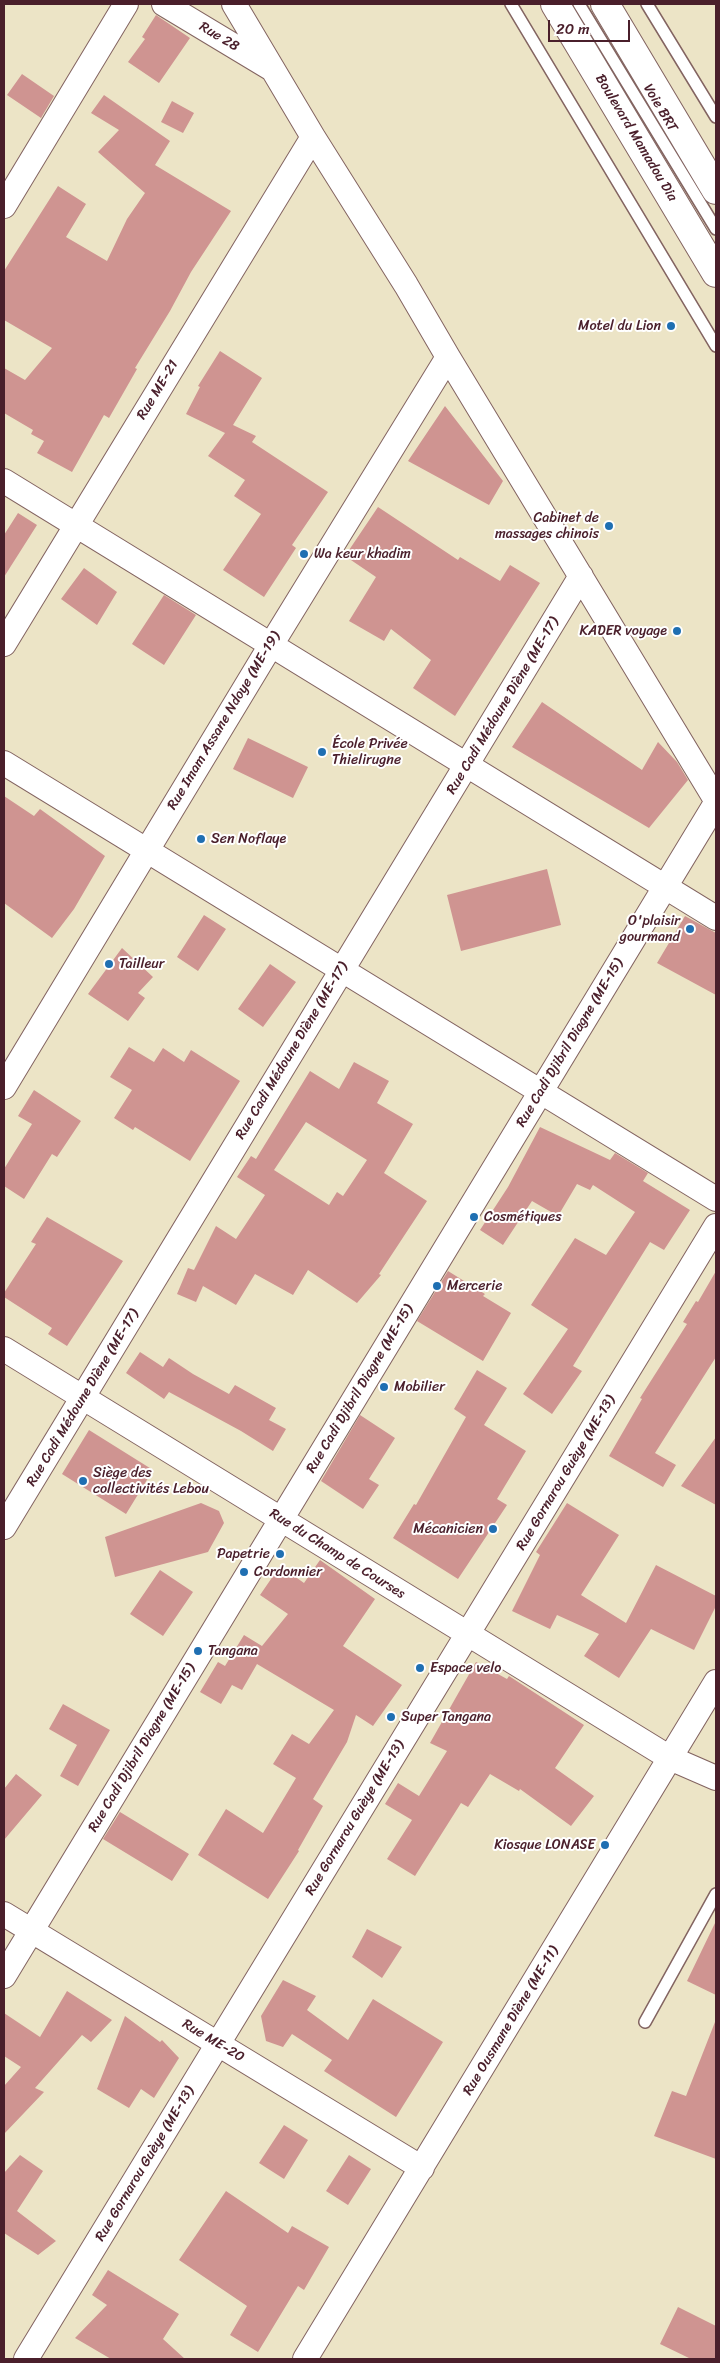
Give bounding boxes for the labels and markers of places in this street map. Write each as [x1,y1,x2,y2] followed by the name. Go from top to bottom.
[578,318,661,334] place label: Motel du Lion
[665,320,677,332] marker: Motel du Lion
[495,510,599,542] place label: Cabinet de massages chinois
[603,520,615,532] marker: Cabinet de massages chinois
[314,546,411,562] place label: Wa keur khadim
[298,548,310,560] marker: Wa keur khadim
[579,623,667,639] place label: KADER voyage
[671,625,683,637] marker: KADER voyage
[332,736,408,769] place label: École Privée Thielirugne
[316,746,328,758] marker: École Privée Thielirugne
[211,831,286,847] place label: Sen Noflaye
[195,833,207,845] marker: Sen Noflaye
[620,913,680,946] place label: O'plaisir gourmand
[684,923,696,935] marker: O'plaisir gourmand
[119,956,164,972] place label: Tailleur
[103,958,115,970] marker: Tailleur
[484,1209,562,1225] place label: Cosmétiques
[468,1211,480,1223] marker: Cosmétiques
[447,1278,502,1294] place label: Mercerie
[431,1280,443,1292] marker: Mercerie
[394,1379,445,1395] place label: Mobilier
[378,1381,390,1393] marker: Mobilier
[93,1465,209,1498] place label: Siège des collectivités Lebou
[77,1475,89,1487] marker: Siège des collectivités Lebou
[413,1521,483,1537] place label: Mécanicien
[487,1523,499,1535] marker: Mécanicien
[217,1546,270,1562] place label: Papetrie
[274,1548,286,1560] marker: Papetrie
[254,1564,322,1580] place label: Cordonnier
[238,1566,250,1578] marker: Cordonnier
[208,1643,258,1659] place label: Tangana
[192,1645,204,1657] marker: Tangana
[430,1660,501,1676] place label: Espace velo
[414,1662,426,1674] marker: Espace velo
[401,1709,491,1725] place label: Super Tangana
[385,1711,397,1723] marker: Super Tangana
[494,1837,595,1853] place label: Kiosque LONASE
[599,1839,611,1851] marker: Kiosque LONASE

